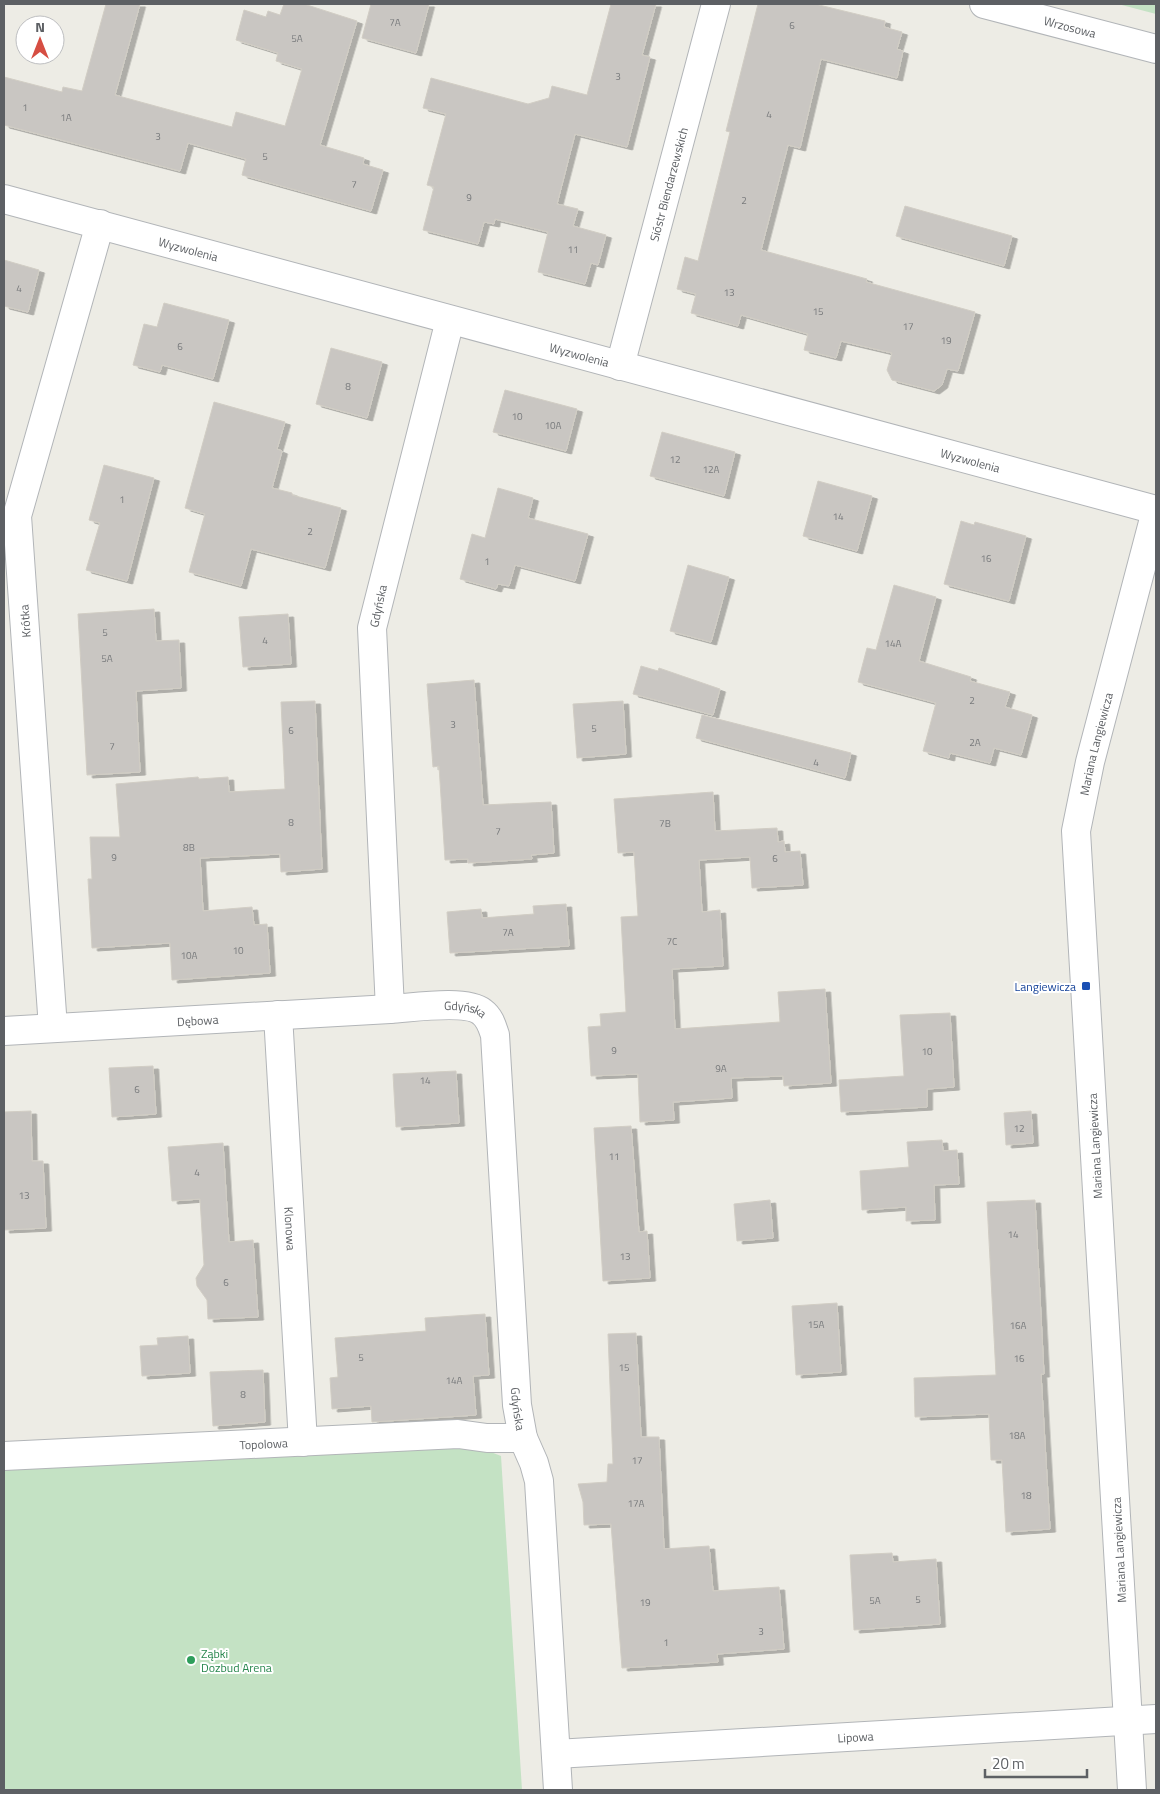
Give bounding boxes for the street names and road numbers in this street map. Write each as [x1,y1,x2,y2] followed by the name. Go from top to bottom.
[1042,11,1098,42] street label: Wrzosowa
[644,125,692,243] street label: Sióstr Biendarzewskich
[156,232,220,266] street label: Wyzwolenia
[547,337,611,371] street label: Wyzwolenia
[938,443,1002,477] street label: Wyzwolenia
[364,583,392,629] street label: Gdyńska
[14,604,36,638] street label: Krótka
[1074,690,1117,797] street label: Mariana Langiewicza
[444,996,491,1022] street label: Gdyńska
[176,1009,219,1031] street label: Dębowa
[1083,1093,1107,1199] street label: Mariana Langiewicza
[280,1206,301,1251] street label: Klonowa
[506,1387,531,1432] street label: Gdyńska
[239,1433,288,1454] street label: Topolowa
[1107,1497,1131,1603] street label: Mariana Langiewicza
[837,1726,874,1747] street label: Lipowa

